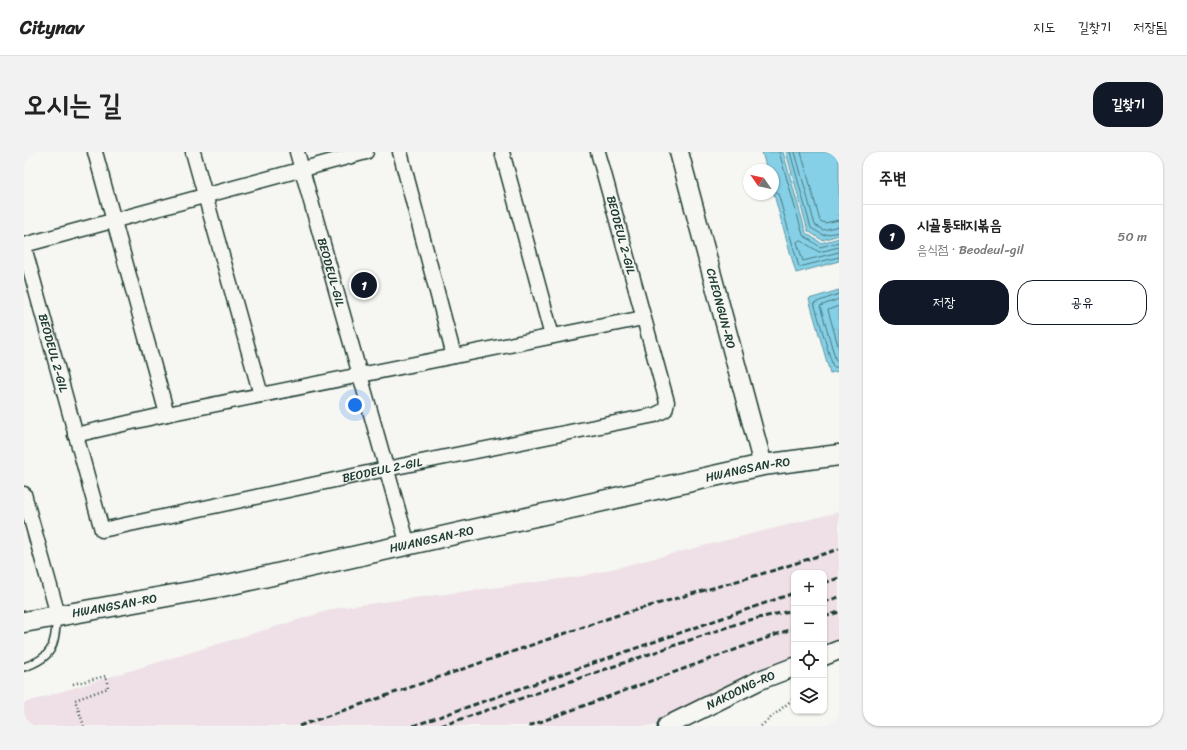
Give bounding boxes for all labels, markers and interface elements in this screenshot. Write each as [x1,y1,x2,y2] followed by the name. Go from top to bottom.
[20,11,84,44] text: Citynav
[1033,15,1055,40] text: 지도
[1077,15,1111,40] text: 길찾기
[1133,15,1167,40] text: 저장됨
[24,80,121,129] text: 오시는 길
[1093,82,1163,127] button: 길찾기
[879,163,906,193] text: 주변
[743,164,779,200] north arrow
[600,193,642,277] street label: BEODEUL 2-GIL
[917,212,1002,238] text: 시골통돼지볶음
[889,225,895,248] text: 1
[1117,225,1147,248] text: 50 m
[311,235,351,310] street label: BEODEUL-GIL
[917,238,1024,261] text: 음식점 · Beodeul-gil
[700,266,742,352] street label: CHEONGUN-RO
[351,270,377,300] pin: 1
[879,280,1009,325] button: 저장
[1017,280,1147,325] button: 공유
[32,311,75,396] street label: BEODEUL 2-GIL
[345,395,365,415] your location
[703,450,792,489] street label: HWANGSAN-RO
[340,451,424,489] street label: BEODEUL 2-GIL
[387,519,476,559] street label: HWANGSAN-RO
[791,570,827,714] map controls
[791,570,827,606] button: +
[70,587,159,624] street label: HWANGSAN-RO
[791,606,827,642] button: −
[791,642,827,678] button: locate
[702,664,779,716] street label: NAKDONG-RO
[791,678,827,714] button: layers

